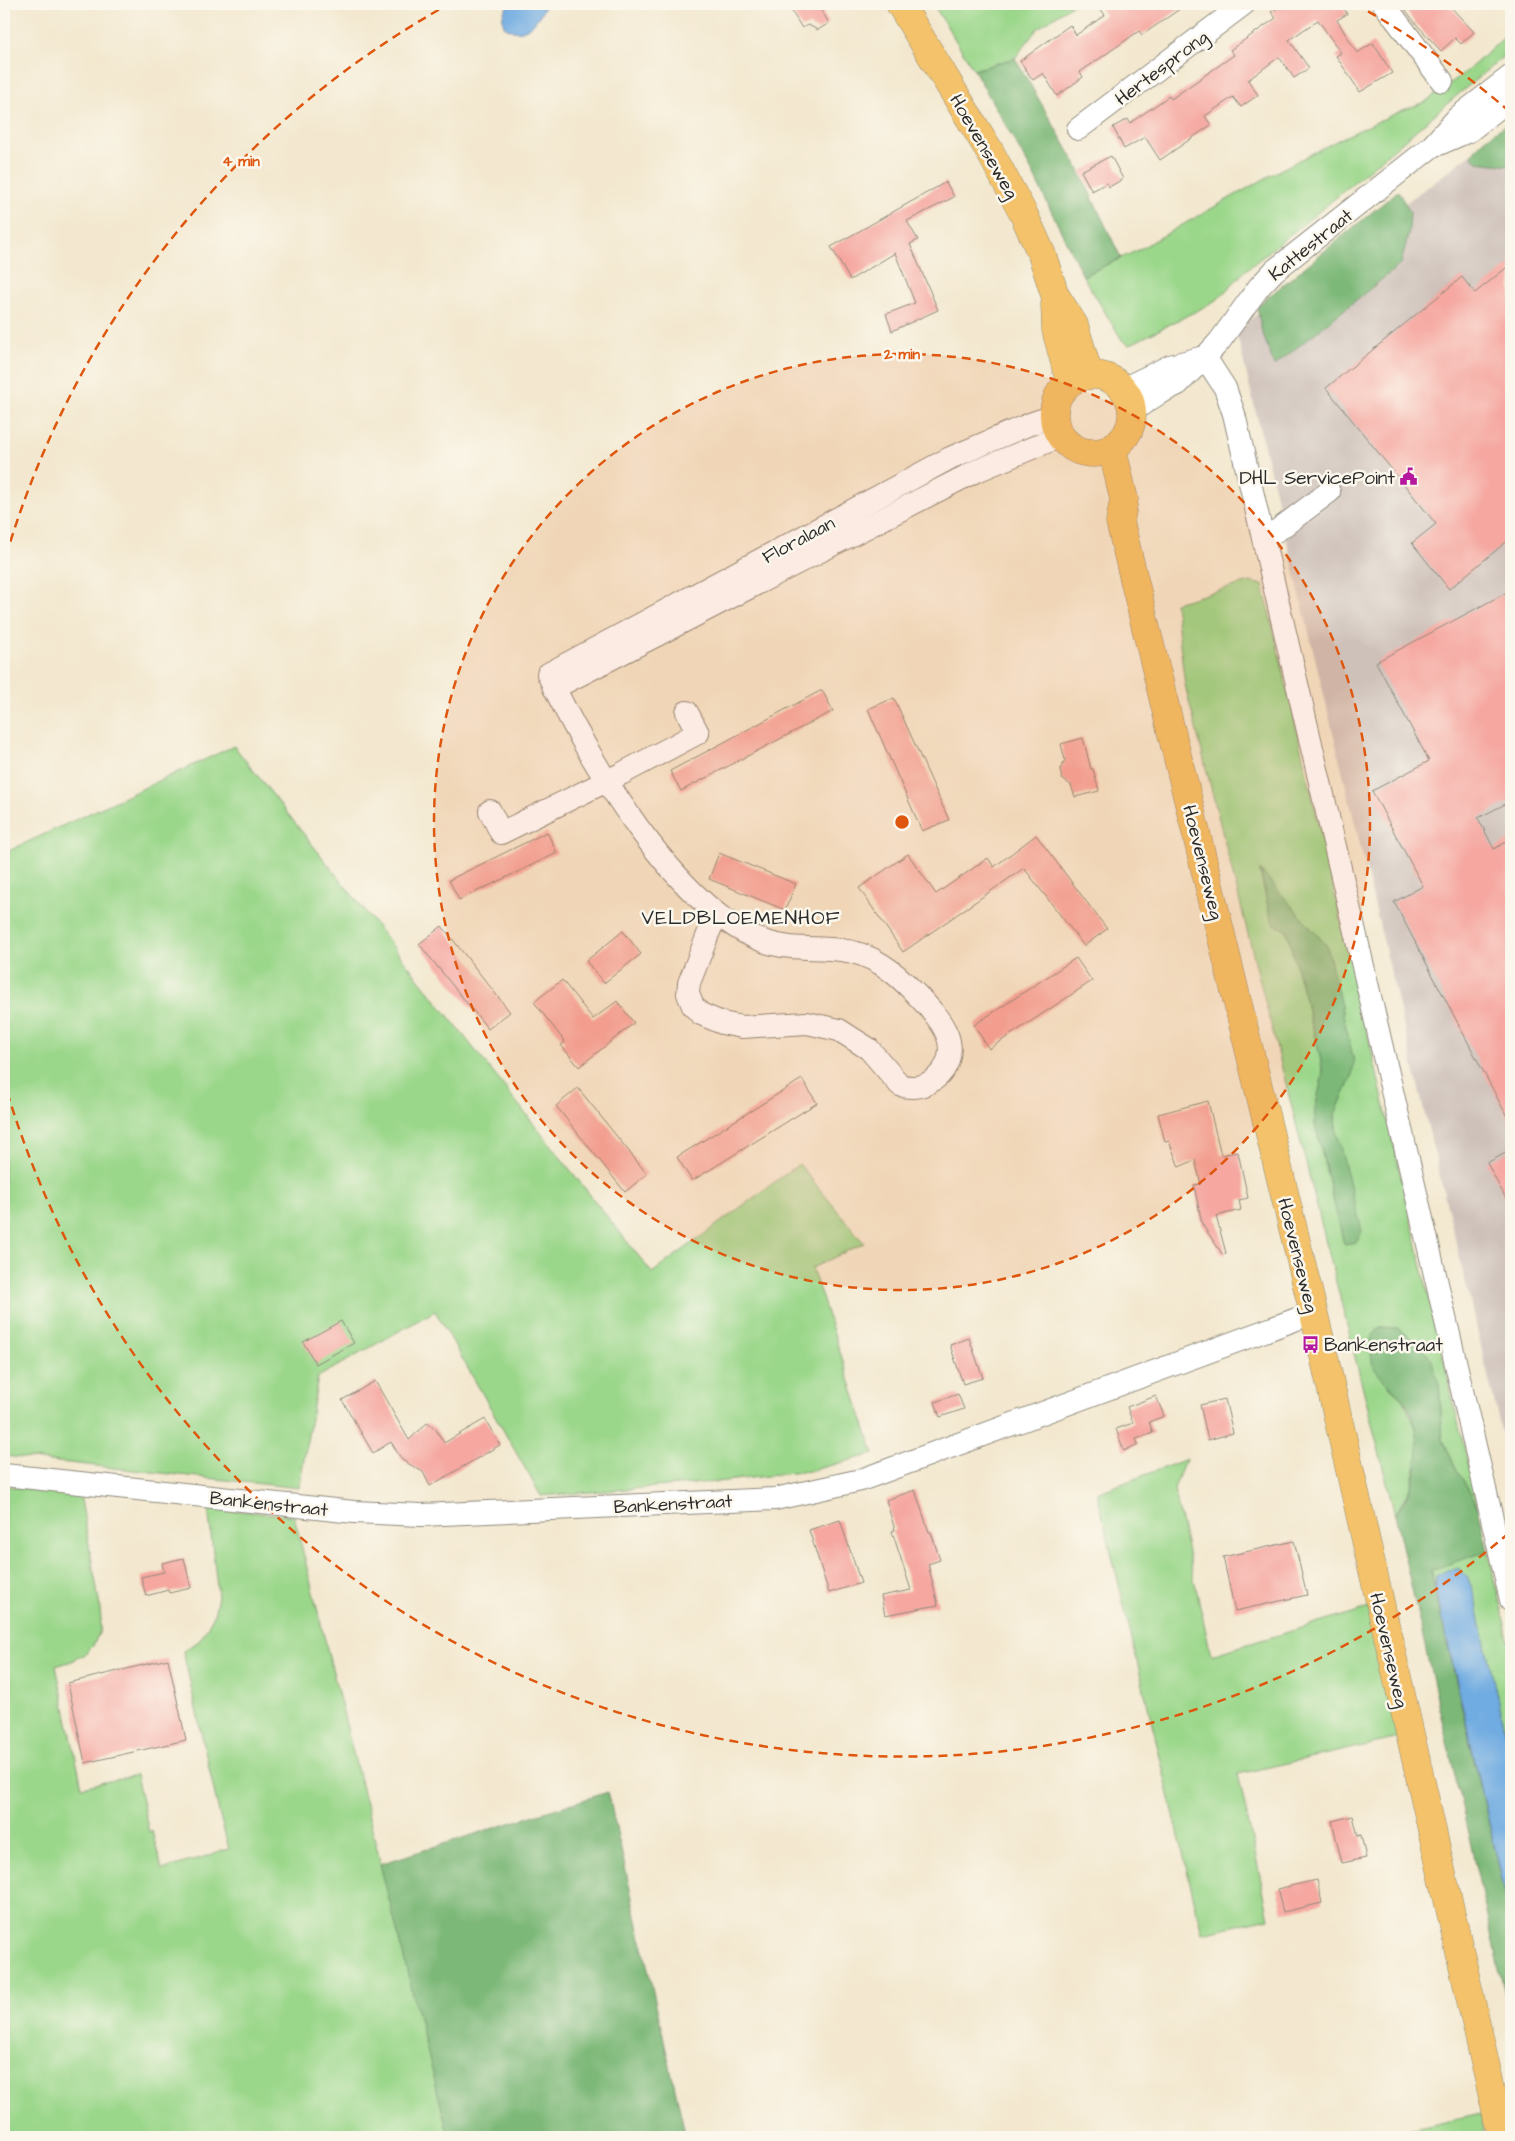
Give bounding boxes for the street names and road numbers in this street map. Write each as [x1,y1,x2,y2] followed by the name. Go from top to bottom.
[1110,24,1215,113] street label: Hertesprong
[942,89,1025,205] street label: Hoevenseweg
[1263,203,1359,288] street label: Kattestraat
[758,510,840,571] street label: Floralaan
[1174,802,1230,923] street label: Hoevenseweg
[1269,1195,1325,1316] street label: Hoevenseweg
[208,1485,330,1524] street label: Bankenstraat
[613,1488,733,1521] street label: Bankenstraat
[1361,1590,1415,1711] street label: Hoevenseweg

